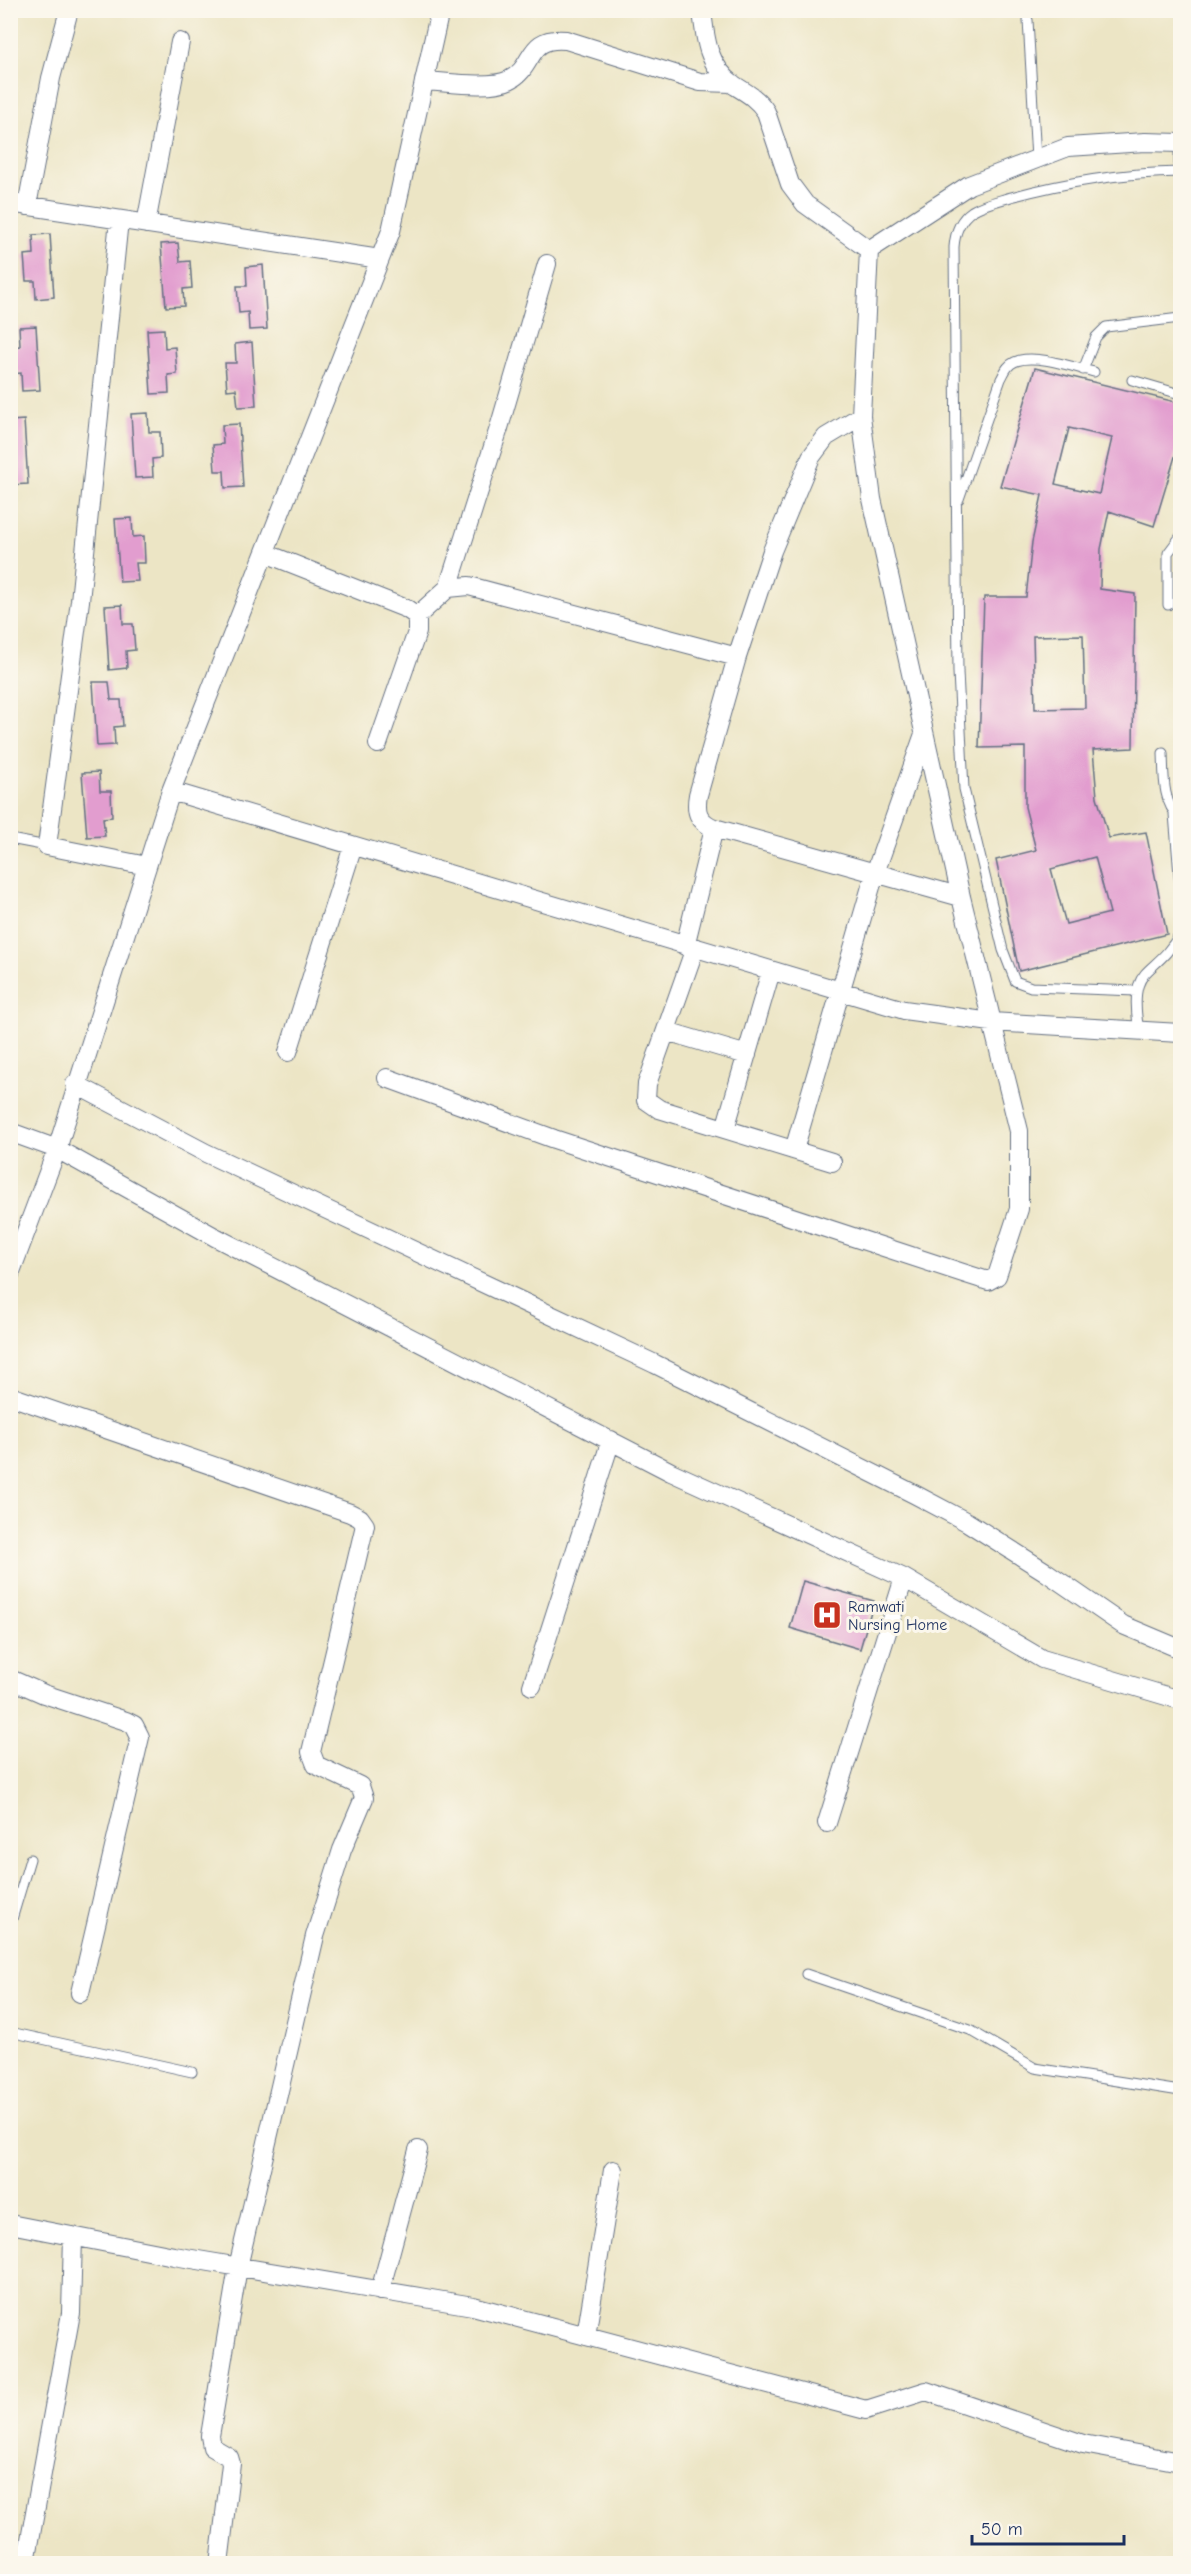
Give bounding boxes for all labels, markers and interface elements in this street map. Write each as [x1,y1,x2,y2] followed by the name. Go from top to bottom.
[848,1598,947,1634] place label: Ramwati Nursing Home
[811,1599,843,1631] hospital icon: Ramwati Nursing Home
[972,2508,1124,2546] scale bar
[981,2519,1023,2540] text: 50 m

